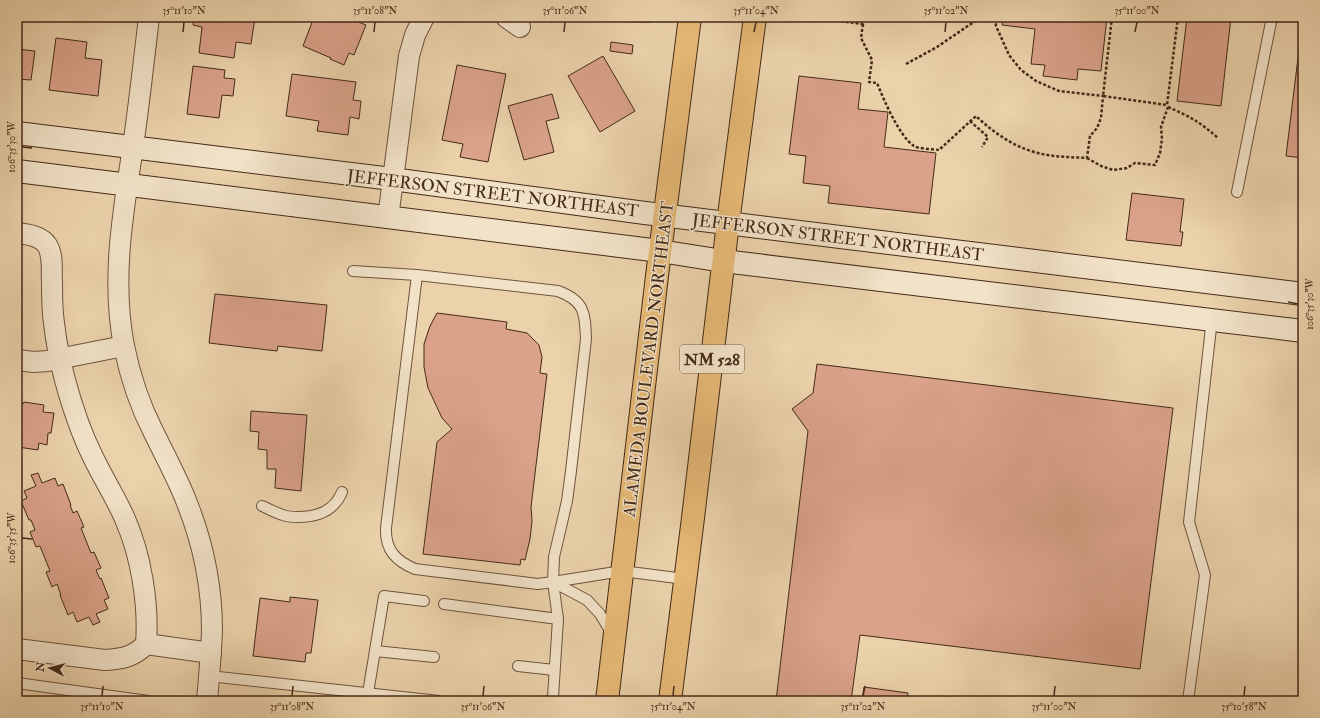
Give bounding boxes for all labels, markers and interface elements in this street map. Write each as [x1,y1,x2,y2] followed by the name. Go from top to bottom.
[162,5,206,17] text: 35°11'10"N
[353,5,397,17] text: 35°11'08"N
[543,5,588,17] text: 35°11'06"N
[733,5,779,17] text: 35°11'04"N
[924,5,969,17] text: 35°11'02"N
[1114,5,1160,17] text: 35°11'00"N
[6,120,18,173] text: 106°35'30"W
[345,165,640,223] street label: JEFFERSON STREET NORTHEAST
[619,200,678,519] street label: ALAMEDA BOULEVARD NORTHEAST
[690,209,985,267] street label: JEFFERSON STREET NORTHEAST
[1304,277,1316,330] text: 106°35'30"W
[680,345,744,373] road number: NM 528
[6,512,18,563] text: 106°35'35"W
[30,648,70,688] north arrow
[33,660,48,674] text: N
[80,701,124,713] text: 35°11'10"N
[270,701,314,713] text: 35°11'08"N
[461,701,506,713] text: 35°11'06"N
[650,701,696,713] text: 35°11'04"N
[841,701,886,713] text: 35°11'02"N
[1031,701,1077,713] text: 35°11'00"N
[1221,701,1267,713] text: 35°10'58"N

